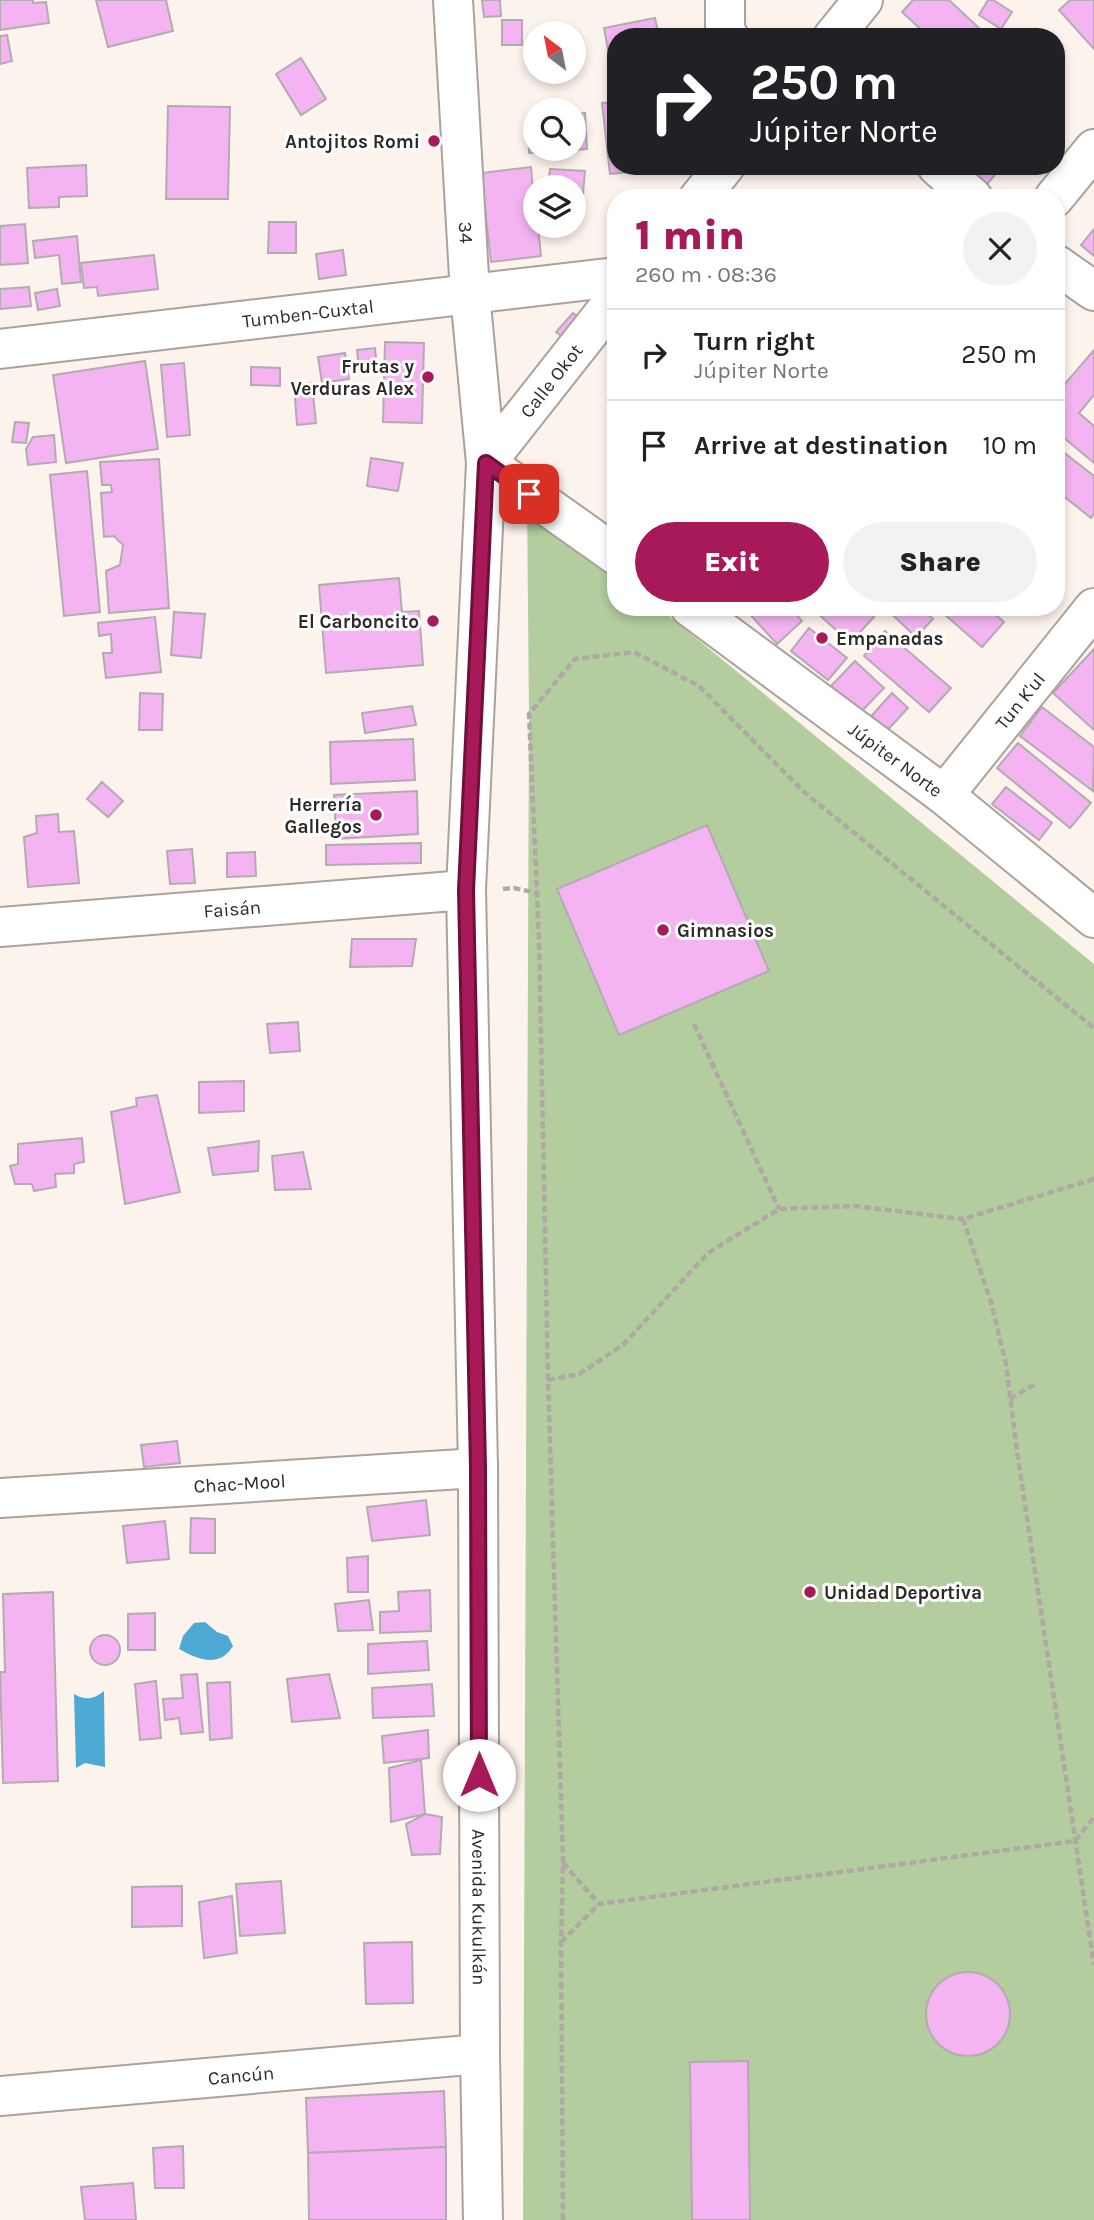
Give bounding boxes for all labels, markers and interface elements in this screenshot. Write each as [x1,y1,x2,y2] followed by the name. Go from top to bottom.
[523,21,586,84] north arrow
[523,21,586,238] map controls
[750,54,898,111] text: 250 m
[635,56,726,147] icon: right
[523,98,586,161] button: search
[750,113,938,150] text: Júpiter Norte
[285,131,420,153] place label: Antojitos Romi
[426,133,442,149] marker: Antojitos Romi
[523,175,586,238] button: layers
[635,210,745,260] text: 1 min
[963,212,1037,286] button: close
[454,221,477,245] street label: 34
[635,261,777,288] text: 260 m · 08:36
[241,295,375,333] street label: Tumben-Cuxtal
[694,326,815,357] text: Turn right
[635,336,673,374] icon: right
[961,339,1037,370] text: 250 m
[516,340,588,422] street label: Calle Okot
[291,356,414,400] place label: Frutas y Verduras Alex
[694,357,829,384] text: Júpiter Norte
[420,369,436,385] marker: Frutas y Verduras Alex
[635,427,673,465] icon: arrive
[694,430,948,461] text: Arrive at destination
[982,430,1037,461] text: 10 m
[499,464,559,524] pin
[510,475,548,513] icon: arrive
[635,522,829,602] button: Exit
[843,522,1037,602] button: Share
[298,611,419,633] place label: El Carboncito
[425,613,441,629] marker: El Carboncito
[836,628,944,650] place label: Empanadas
[814,630,830,646] marker: Empanadas
[991,668,1050,734] street label: Tun K'ul
[844,718,947,802] street label: Júpiter Norte
[285,794,362,838] place label: Herrería Gallegos
[368,807,384,823] marker: Herrería Gallegos
[203,896,262,923] street label: Faisán
[677,920,774,942] place label: Gimnasios
[655,922,671,938] marker: Gimnasios
[193,1470,286,1498] street label: Chac-Mool
[824,1582,982,1604] place label: Unidad Deportiva
[802,1584,818,1600] marker: Unidad Deportiva
[442,1738,516,1812] position arrow
[467,1829,490,1985] street label: Avenida Kukulkán
[207,2062,275,2090] street label: Cancún

